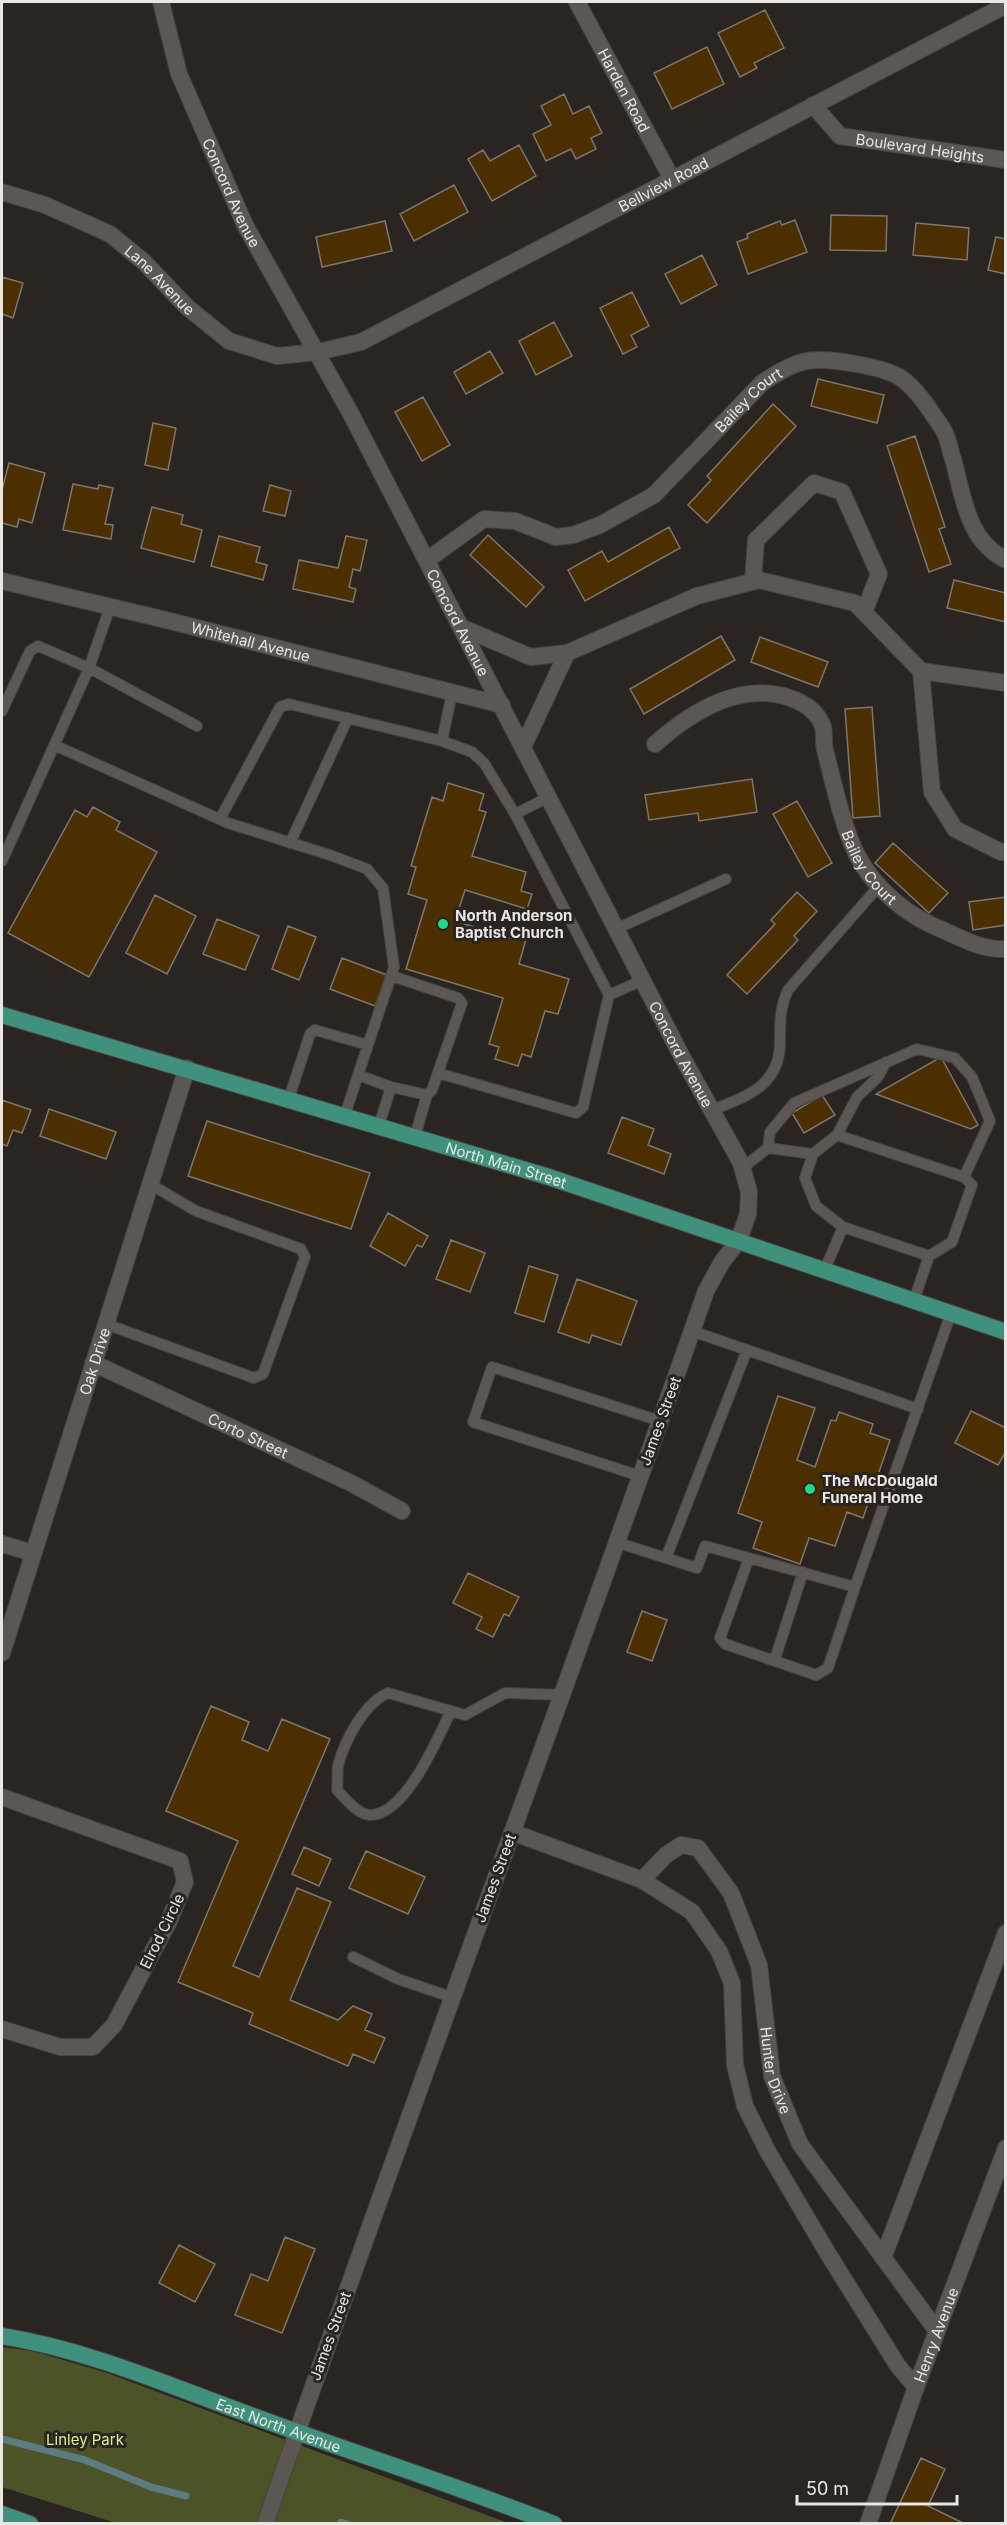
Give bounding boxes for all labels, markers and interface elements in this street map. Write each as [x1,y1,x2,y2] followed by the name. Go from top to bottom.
[594,45,654,135] street label: Harden Road
[855,129,986,166] street label: Boulevard Heights
[199,135,265,251] street label: Concord Avenue
[615,153,712,216] street label: Bellview Road
[121,241,199,319] street label: Lane Avenue
[710,363,785,436] street label: Bailey Court
[423,566,494,679] street label: Concord Avenue
[189,617,312,666] street label: Whitehall Avenue
[838,828,901,908] street label: Bailey Court
[455,906,572,942] place label: North Anderson Baptist Church
[436,917,450,931] marker: North Anderson Baptist Church
[645,998,718,1111] street label: Concord Avenue
[444,1137,569,1192] street label: North Main Street
[75,1325,114,1397] street label: Oak Drive
[635,1374,685,1468] street label: James Street
[205,1408,291,1462] street label: Corto Street
[822,1471,938,1507] place label: The McDougald Funeral Home
[803,1482,817,1496] marker: The McDougald Funeral Home
[470,1831,520,1925] street label: James Street
[136,1890,188,1972] street label: Elrod Circle
[757,2026,796,2117] street label: Hunter Drive
[909,2285,962,2385] street label: Henry Avenue
[305,2289,355,2383] street label: James Street
[213,2394,344,2456] street label: East North Avenue
[46,2430,125,2449] park label: Linley Park
[797,2468,958,2506] scale bar
[806,2478,849,2499] text: 50 m

